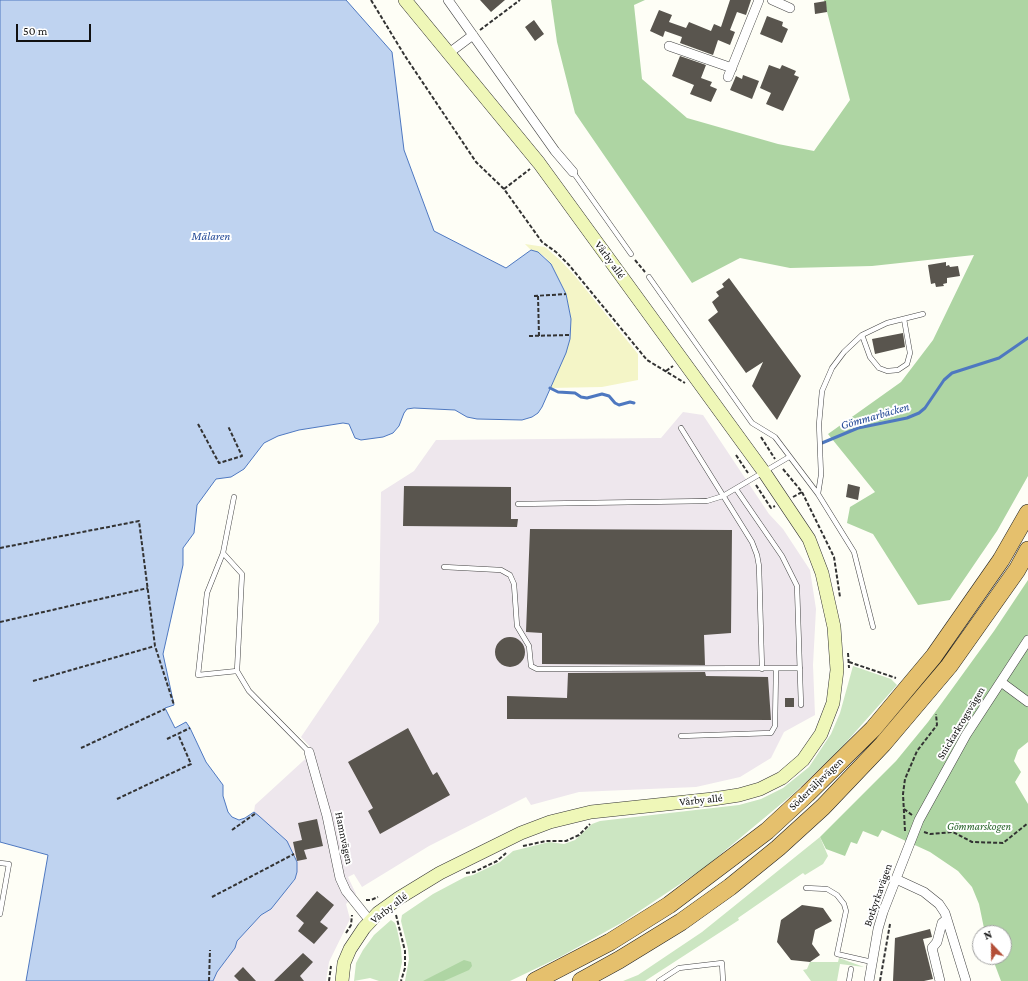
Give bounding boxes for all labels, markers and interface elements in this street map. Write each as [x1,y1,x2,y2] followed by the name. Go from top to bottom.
[18,16,93,42] scale bar
[23,24,47,38] text: 50 m
[192,229,230,243] water label: Mälaren
[592,239,628,281] street label: Vårby allé
[839,399,911,433] water label: Gömmarbäcken
[934,684,988,762] street label: Snickarkrogsvägen
[786,755,846,813] street label: Södertäljevägen
[679,791,723,809] street label: Vårby allé
[332,811,356,865] street label: Hamnvägen
[947,820,1011,834] park label: Gömmarskogen
[861,862,895,928] street label: Botkyrkavägen
[368,890,410,926] street label: Vårby allé
[972,925,1012,965] north arrow
[982,928,994,942] text: N

